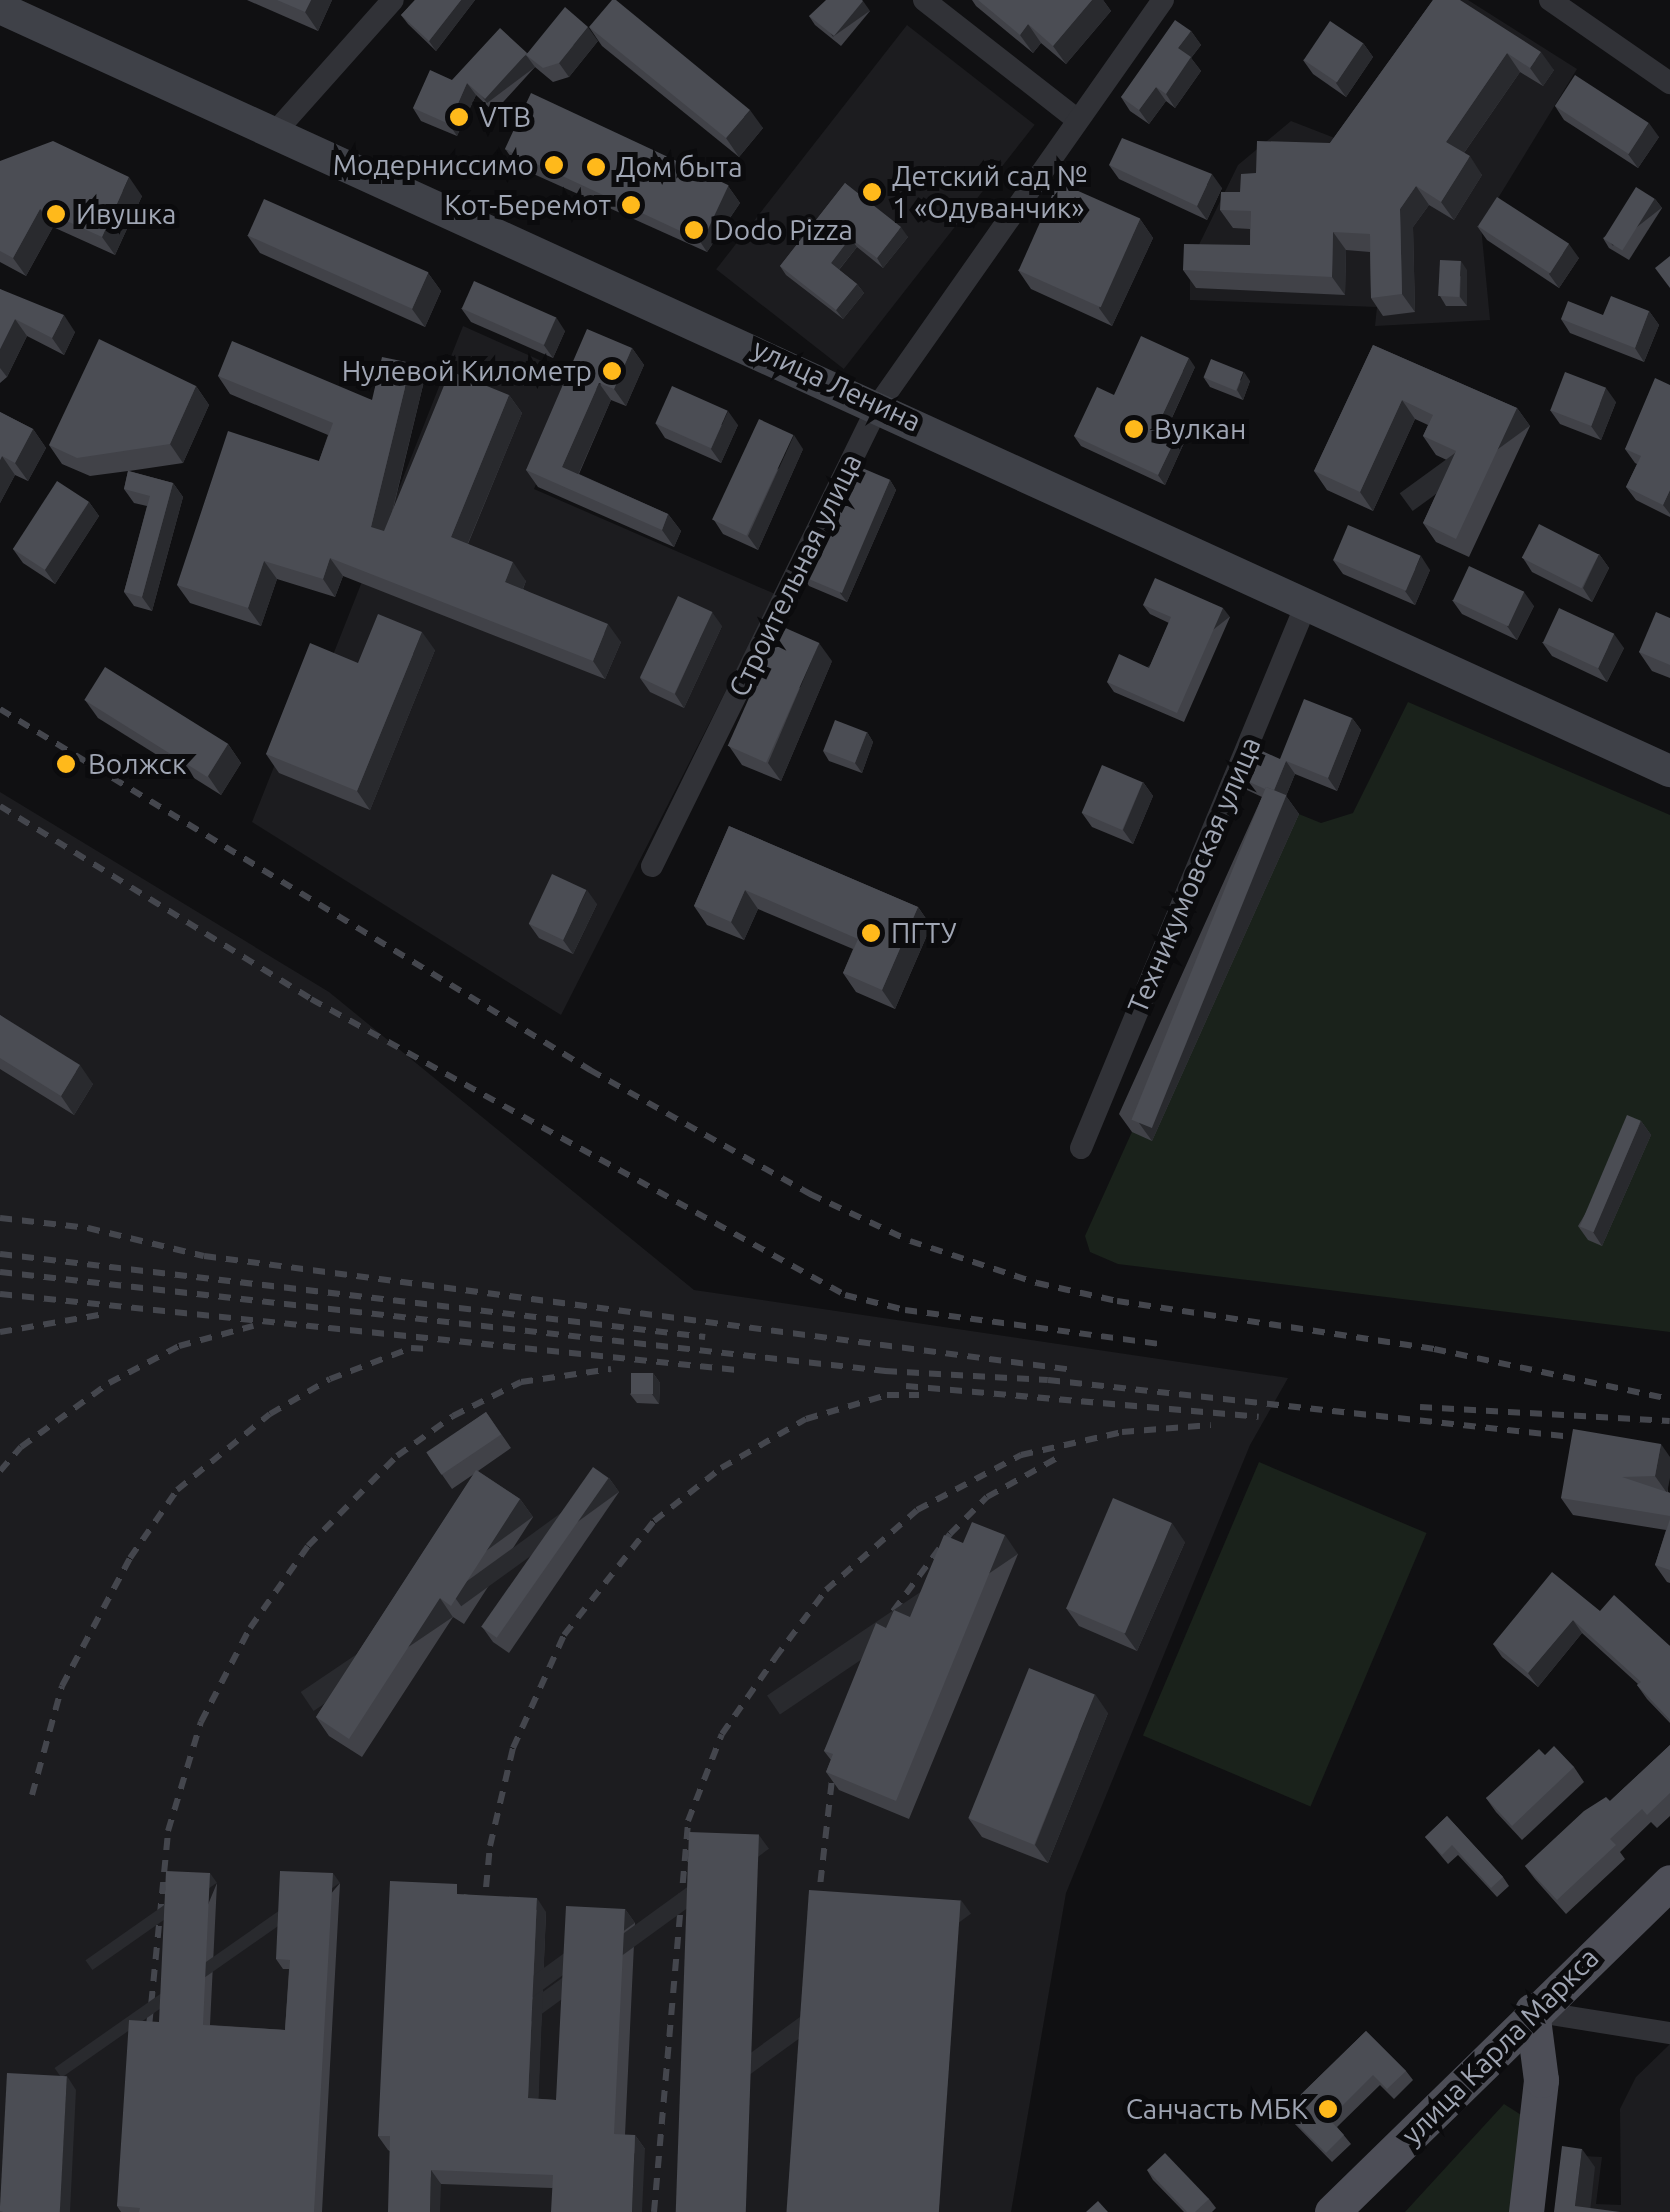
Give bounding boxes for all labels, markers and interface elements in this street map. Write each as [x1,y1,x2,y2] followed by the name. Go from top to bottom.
[479,100,531,134] place label: VTB
[448,106,470,128] marker: VTB
[333,148,534,182] place label: Модерниссимо
[616,150,743,184] place label: Дом быта
[543,154,565,176] marker: Модерниссимо
[585,156,607,178] marker: Дом быта
[892,159,1087,225] place label: Детский сад № 1 «Одуванчик»
[861,181,883,203] marker: Детский сад № 1 «Одуванчик»
[444,188,611,222] place label: Кот-Беремот
[620,194,642,216] marker: Кот-Беремот
[76,197,176,231] place label: Ивушка
[45,203,67,225] marker: Ивушка
[714,213,853,247] place label: Dodo Pizza
[683,219,705,241] marker: Dodo Pizza
[748,331,926,439] street label: улица Ленина
[342,354,592,388] place label: Нулевой Километр
[601,360,623,382] marker: Нулевой Километр
[1154,412,1246,446] place label: Вулкан
[1123,418,1145,440] marker: Вулкан
[722,448,868,702] street label: Строительная улица
[1121,732,1267,1018] street label: Техникумовская улица
[88,747,186,781] place label: Волжск
[53,751,79,777] marker: Волжск
[891,916,957,950] place label: ПГТУ
[860,922,882,944] marker: ПГТУ
[1395,1941,1605,2151] street label: улица Карла Маркса
[1126,2092,1308,2126] place label: Санчасть МБК
[1317,2098,1339,2120] marker: Санчасть МБК

